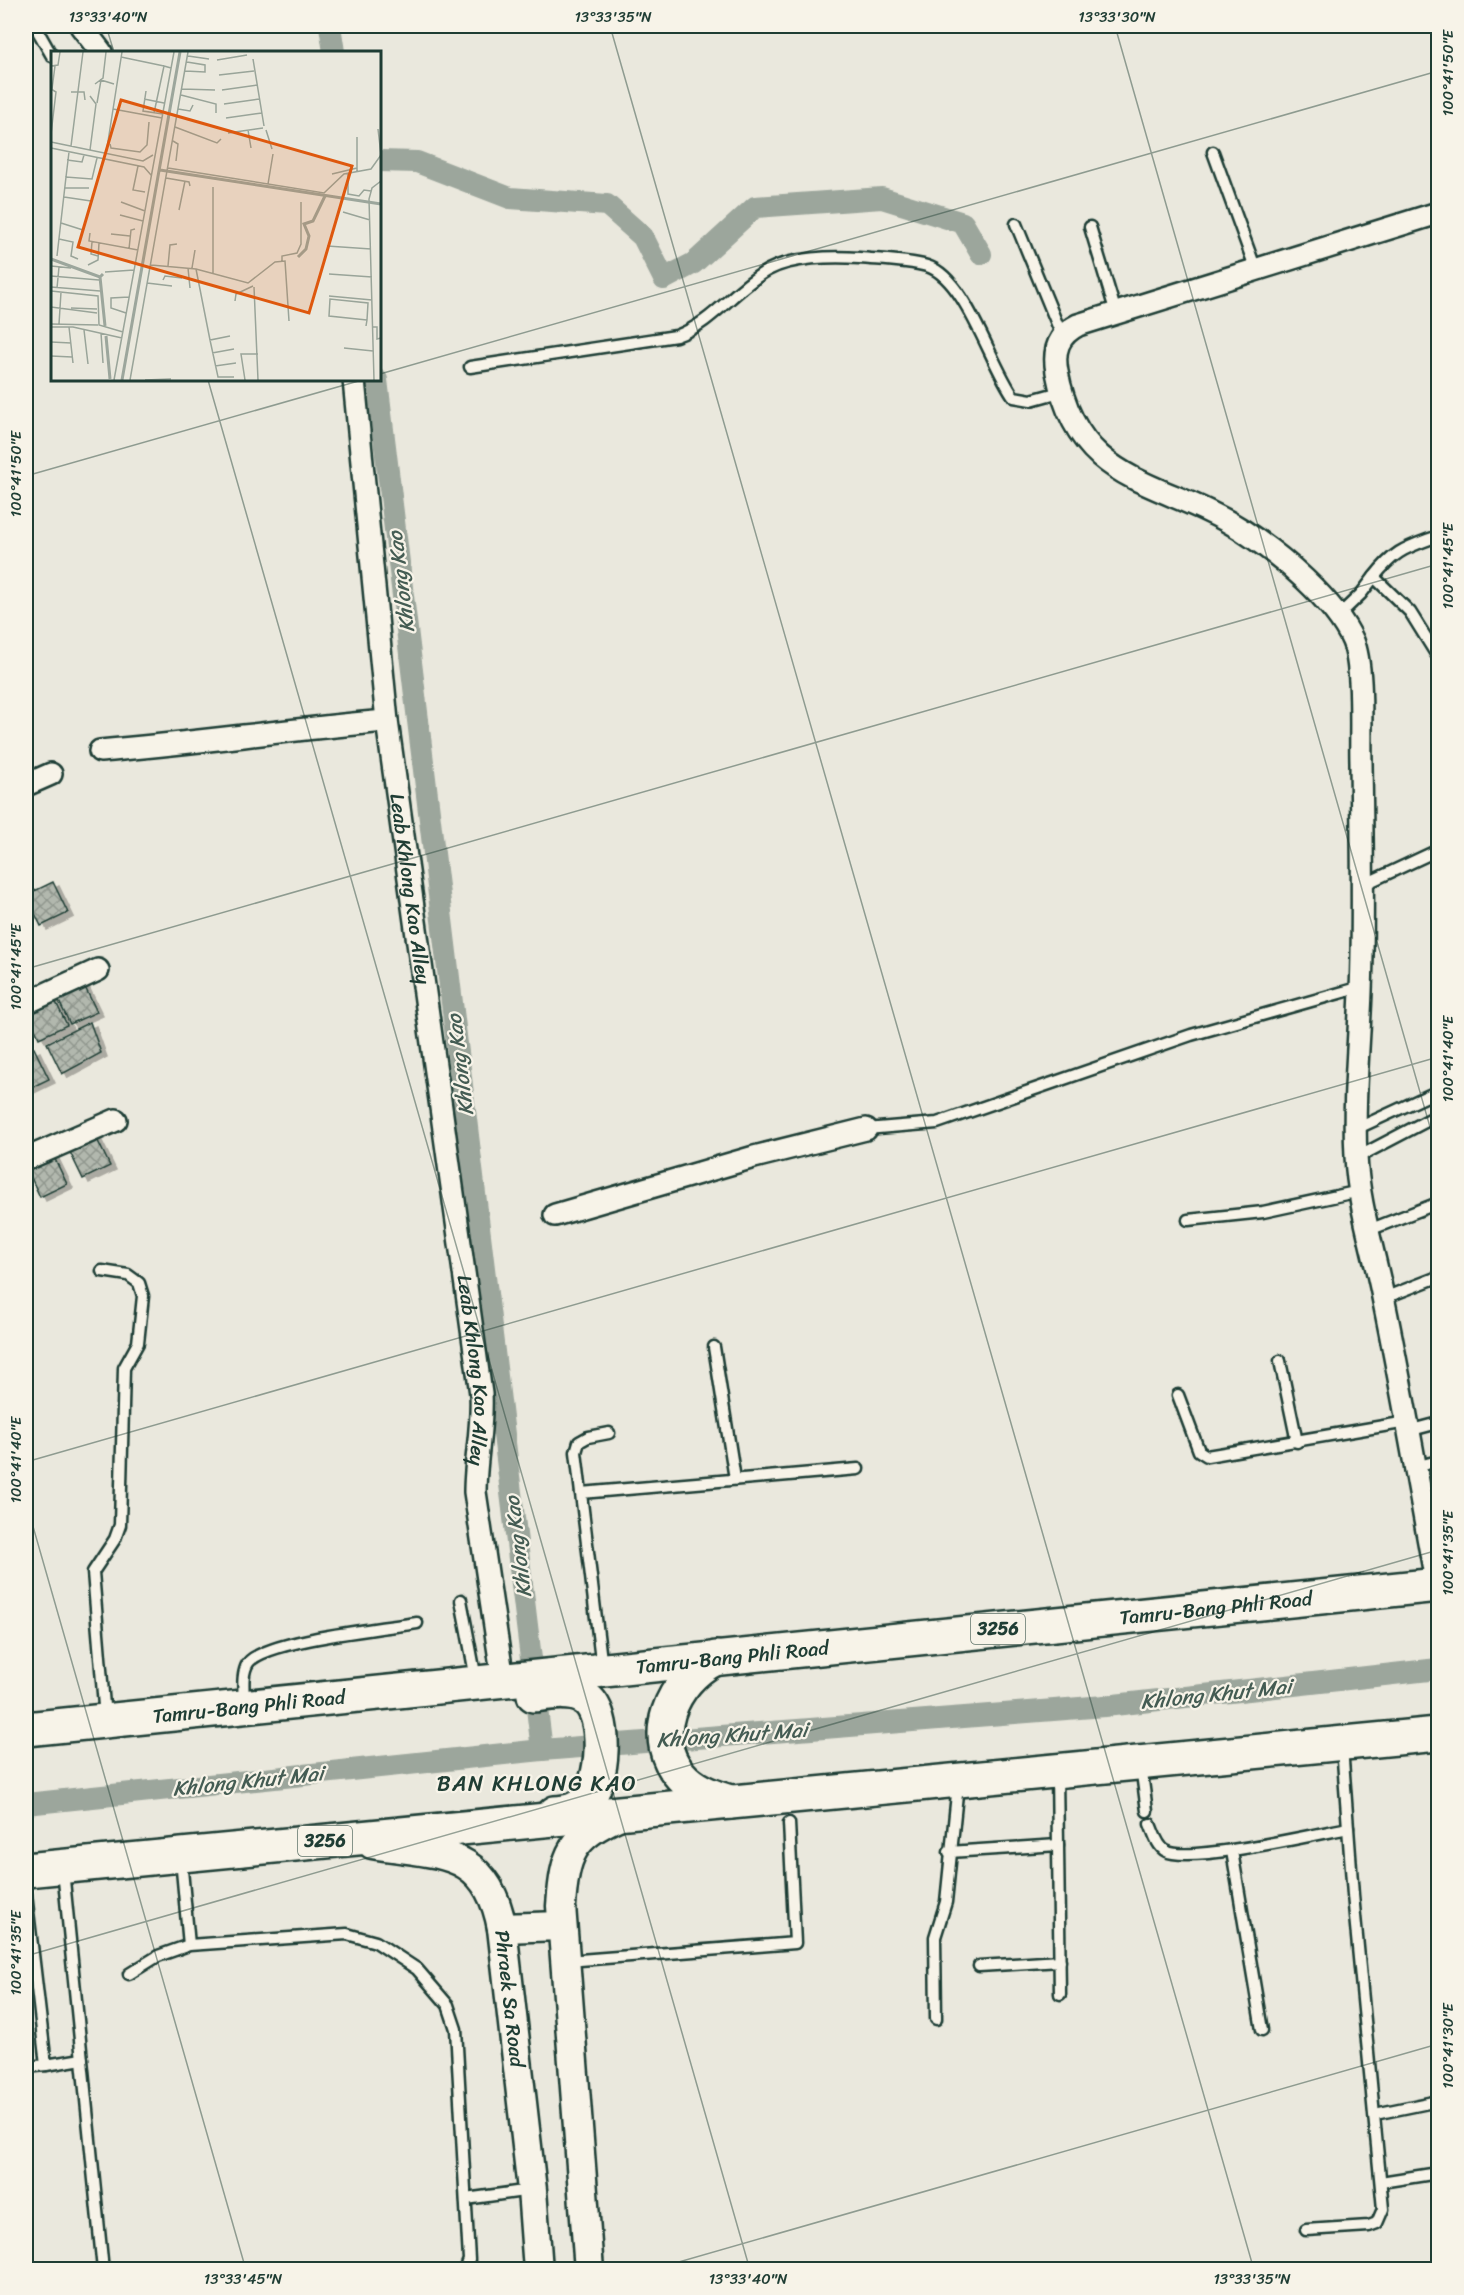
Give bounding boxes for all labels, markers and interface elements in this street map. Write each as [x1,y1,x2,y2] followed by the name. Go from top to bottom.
[69,4,148,30] text: 13°33'40"N
[574,4,652,30] text: 13°33'35"N
[1078,4,1156,30] text: 13°33'30"N
[1435,28,1461,116] text: 100°41'50"E
[51,51,381,381] inset map
[3,429,29,517] text: 100°41'50"E
[1435,521,1461,609] text: 100°41'45"E
[376,528,426,635] water label: Khlong Kao
[380,791,441,987] street label: Leab Khlong Kao Alley
[3,922,29,1010] text: 100°41'45"E
[435,1011,485,1118] water label: Khlong Kao
[1435,1014,1461,1102] text: 100°41'40"E
[447,1273,499,1468] street label: Leab Khlong Kao Alley
[3,1415,29,1503] text: 100°41'40"E
[493,1493,543,1600] water label: Khlong Kao
[1435,1509,1461,1596] text: 100°41'35"E
[1118,1580,1315,1635] street label: Tamru-Bang Phli Road
[971,1614,1025,1644] road number: 3256
[634,1630,832,1684] street label: Tamru-Bang Phli Road
[1139,1667,1297,1721] water label: Khlong Khut Mai
[151,1679,348,1733] street label: Tamru-Bang Phli Road
[655,1710,813,1759] water label: Khlong Khut Mai
[171,1754,329,1808] water label: Khlong Khut Mai
[437,1764,637,1803] district label: BAN KHLONG KAO
[298,1826,352,1856] road number: 3256
[3,1909,29,1996] text: 100°41'35"E
[485,1928,535,2070] street label: Phraek Sa Road
[1435,2002,1461,2089] text: 100°41'30"E
[204,2266,283,2292] text: 13°33'45"N
[709,2266,788,2292] text: 13°33'40"N
[1213,2266,1291,2292] text: 13°33'35"N

